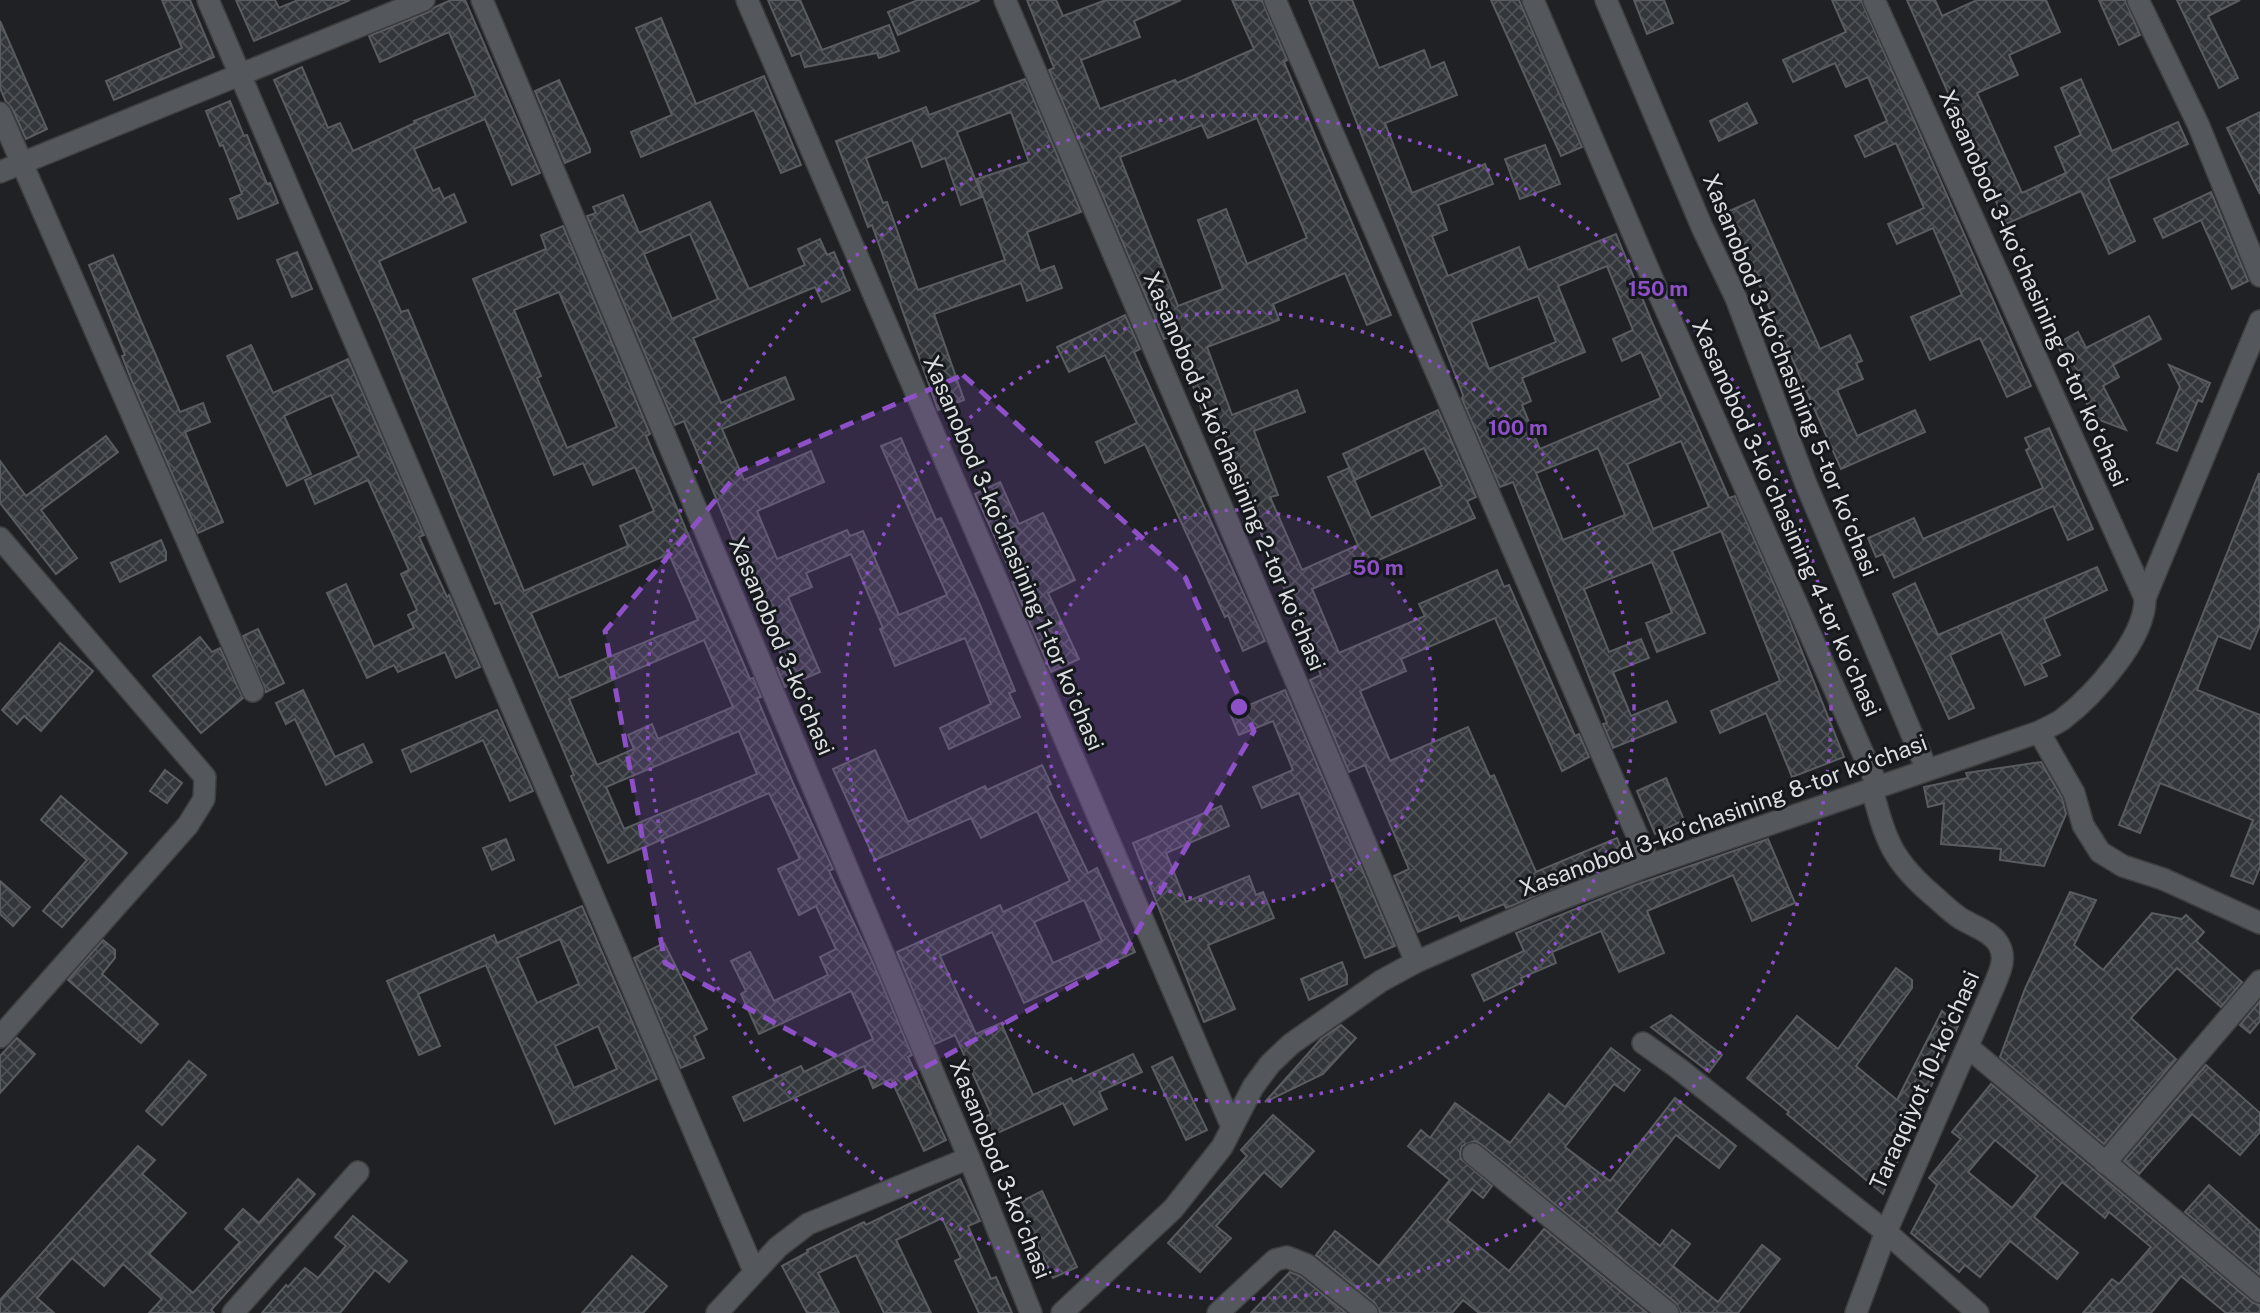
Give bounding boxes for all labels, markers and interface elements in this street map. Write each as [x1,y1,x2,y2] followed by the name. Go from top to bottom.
[1934,85,2134,491] street label: Xasanobod 3-koʻchasining 6-tor koʻchasi
[1698,170,1884,580] street label: Xasanobod 3-koʻchasining 5-tor koʻchasi
[1138,267,1332,675] street label: Xasanobod 3-koʻchasining 2-tor koʻchasi
[1628,276,1688,301] text: 150 m
[1687,315,1887,721] street label: Xasanobod 3-koʻchasining 4-tor koʻchasi
[918,351,1110,755] street label: Xasanobod 3-koʻchasining 1-tor koʻchasi
[1488,415,1548,440] text: 100 m
[724,533,840,759] street label: Xasanobod 3-koʻchasi
[1352,555,1404,580] text: 50 m
[1227,695,1251,719] centre of rings
[1515,728,1931,902] street label: Xasanobod 3-koʻchasining 8-tor koʻchasi
[1864,966,1984,1194] street label: Taraqqiyot 10-koʻchasi
[945,1055,1057,1283] street label: Xasanobod 3-koʻchasi

